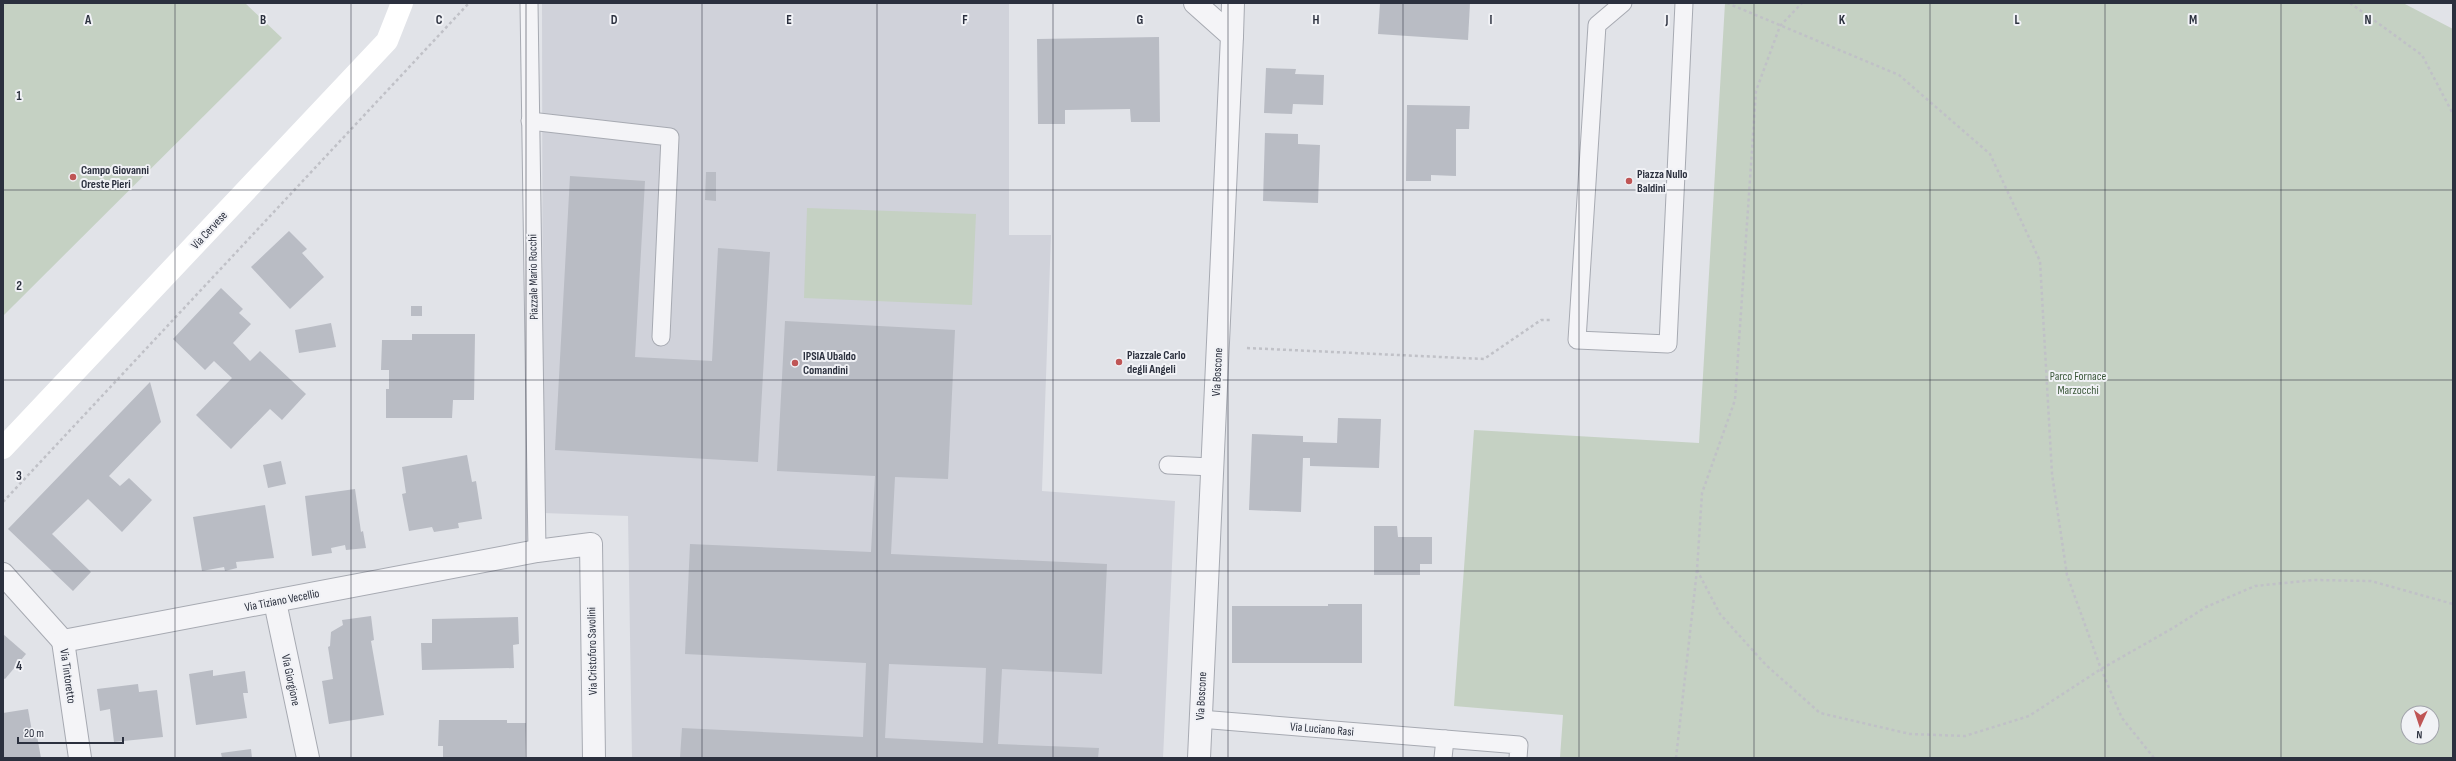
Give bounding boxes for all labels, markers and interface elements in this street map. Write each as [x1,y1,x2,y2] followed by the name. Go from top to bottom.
[84,12,92,28] text: A
[260,12,266,28] text: B
[436,12,443,28] text: C
[611,12,618,28] text: D
[786,12,792,28] text: E
[962,12,968,28] text: F
[1137,12,1144,28] text: G
[1313,12,1320,28] text: H
[1490,12,1493,28] text: I
[1665,12,1669,28] text: J
[1839,12,1846,28] text: K
[2014,12,2020,28] text: L
[2189,12,2197,28] text: M
[2365,12,2372,28] text: N
[16,88,22,104] text: 1
[81,163,149,192] place label: Campo Giovanni Oreste Pieri
[1637,167,1688,196] place label: Piazza Nullo Baldini
[68,172,78,182] marker: Campo Giovanni Oreste Pieri
[1624,176,1634,186] marker: Piazza Nullo Baldini
[188,208,231,253] street label: Via Cervese
[525,234,542,320] street label: Piazzale Mario Rocchi
[16,278,22,294] text: 2
[1209,347,1226,397] street label: Via Boscone
[1127,348,1186,377] place label: Piazzale Carlo degli Angeli
[803,349,856,378] place label: IPSIA Ubaldo Comandini
[1114,357,1124,367] marker: Piazzale Carlo degli Angeli
[790,358,800,368] marker: IPSIA Ubaldo Comandini
[2050,369,2106,398] park label: Parco Fornace Marzocchi
[16,468,22,484] text: 3
[243,586,321,615] street label: Via Tiziano Vecellio
[584,607,601,695] street label: Via Cristoforo Savolini
[56,648,79,704] street label: Via Tintoretto
[278,653,303,707] street label: Via Giorgione
[16,658,22,674] text: 4
[1193,671,1210,721] street label: Via Boscone
[2400,705,2440,745] north arrow
[18,719,123,745] scale bar
[1290,719,1354,740] street label: Via Luciano Rasi
[24,726,44,741] text: 20 m
[2416,728,2423,741] text: N

